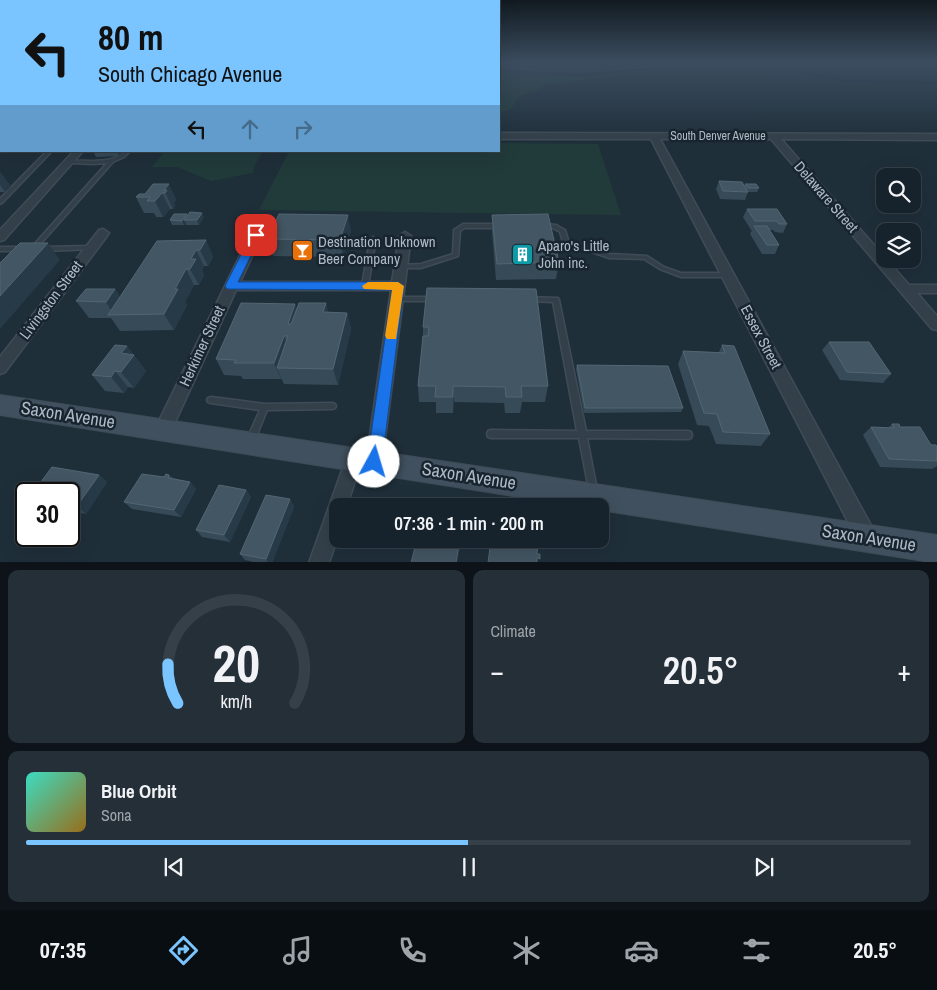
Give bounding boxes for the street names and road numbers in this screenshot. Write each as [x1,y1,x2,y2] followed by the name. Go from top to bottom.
[670,128,766,144] street label: South Denver Avenue
[790,157,864,237] street label: Delaware Street
[14,256,87,343] street label: Livingston Street
[174,301,230,390] street label: Herkimer Street
[736,301,787,373] street label: Essex Street
[19,395,117,434] street label: Saxon Avenue
[420,456,518,495] street label: Saxon Avenue
[820,518,918,557] street label: Saxon Avenue

